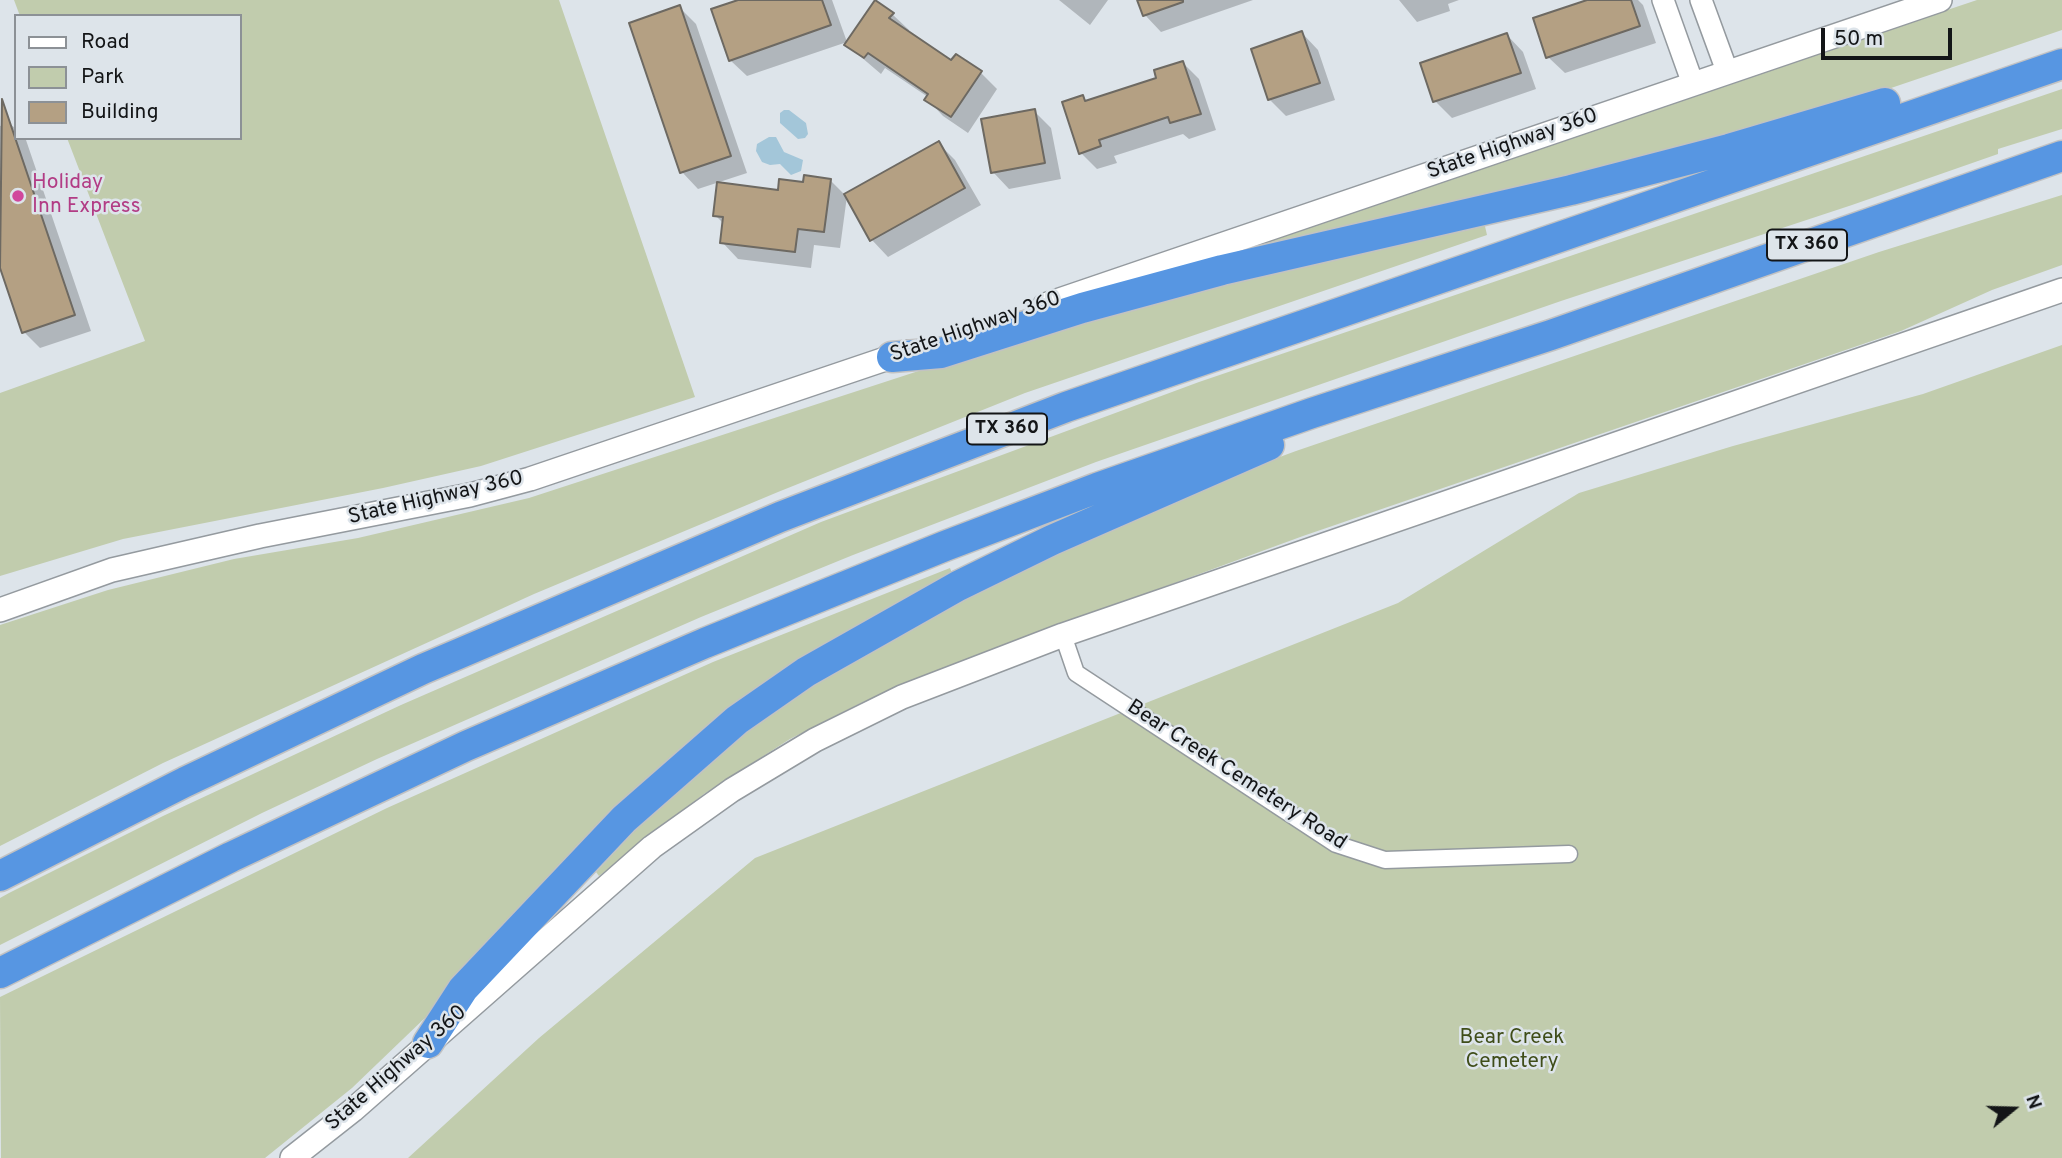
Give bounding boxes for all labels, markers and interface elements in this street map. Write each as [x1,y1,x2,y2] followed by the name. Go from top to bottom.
[14,14,242,140] legend
[1824,14,1955,58] scale bar
[1834,26,1883,53] text: 50 m
[81,29,130,56] text: Road
[81,64,124,91] text: Park
[81,99,159,126] text: Building
[1424,104,1602,186] street label: State Highway 360
[32,171,141,221] place label: Holiday Inn Express
[10,188,26,204] marker: Holiday Inn Express
[1767,230,1847,260] road number: TX 360
[887,287,1065,369] street label: State Highway 360
[967,414,1047,444] road number: TX 360
[346,467,526,531] street label: State Highway 360
[1122,696,1350,856] street label: Bear Creek Cemetery Road
[321,1001,473,1137] street label: State Highway 360
[1460,1026,1564,1076] park label: Bear Creek Cemetery
[1978,1074,2048,1144] north arrow
[2019,1092,2046,1113] text: N

